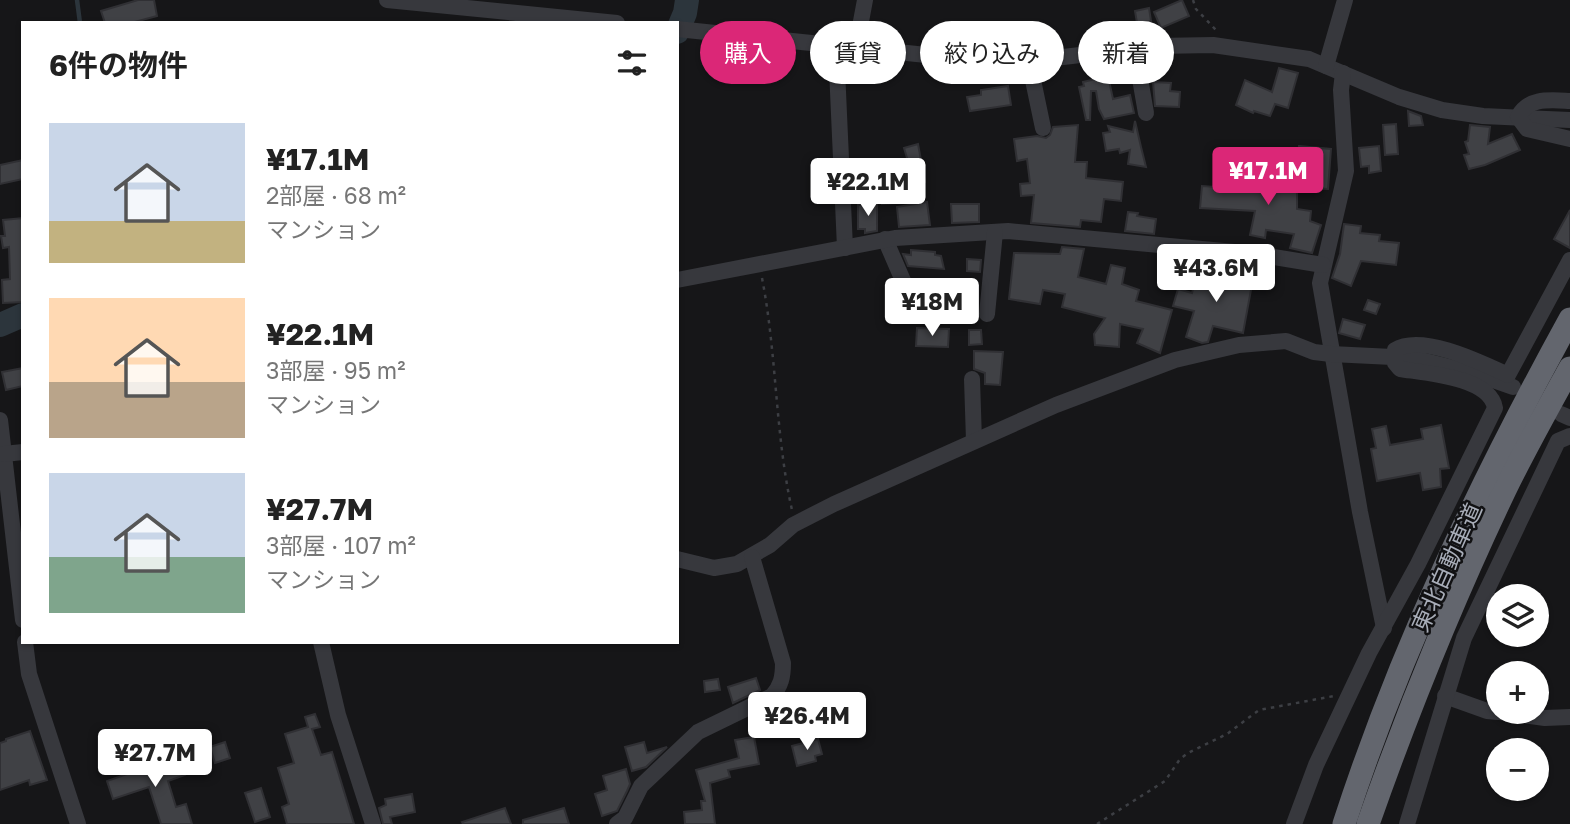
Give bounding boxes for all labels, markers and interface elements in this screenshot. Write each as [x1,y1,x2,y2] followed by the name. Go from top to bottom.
[700,21,796,84] chip: 購入
[810,21,906,84] chip: 賃貸
[920,21,1064,84] chip: 絞り込み
[1078,21,1174,84] chip: 新着
[613,44,651,82] icon: filters
[49,47,188,83] text: 6件の物件
[266,141,369,177] text: ¥17.1M
[1211,148,1325,207] pin: ¥17.1M
[105,151,189,235] icon: home
[1228,156,1308,184] text: ¥17.1M
[811,158,925,218] pin: ¥22.1M
[827,167,909,195] text: ¥22.1M
[266,181,406,209] text: 2部屋 · 68 m²
[266,215,381,243] text: マンション
[1159,244,1273,304] pin: ¥43.6M
[1173,253,1259,281] text: ¥43.6M
[891,278,973,338] pin: ¥18M
[901,287,963,315] text: ¥18M
[266,316,374,352] text: ¥22.1M
[105,326,189,410] icon: home
[266,356,406,384] text: 3部屋 · 95 m²
[266,390,381,418] text: マンション
[266,491,373,527] text: ¥27.7M
[1405,498,1487,636] street label: 東北自動車道
[105,501,189,585] icon: home
[266,531,416,559] text: 3部屋 · 107 m²
[266,565,381,593] text: マンション
[1486,584,1549,801] map controls
[1486,584,1549,647] button: layers
[1486,661,1549,724] button: +
[750,692,864,752] pin: ¥26.4M
[764,701,850,729] text: ¥26.4M
[98,730,212,789] pin: ¥27.7M
[114,738,196,766] text: ¥27.7M
[1486,738,1549,801] button: −

